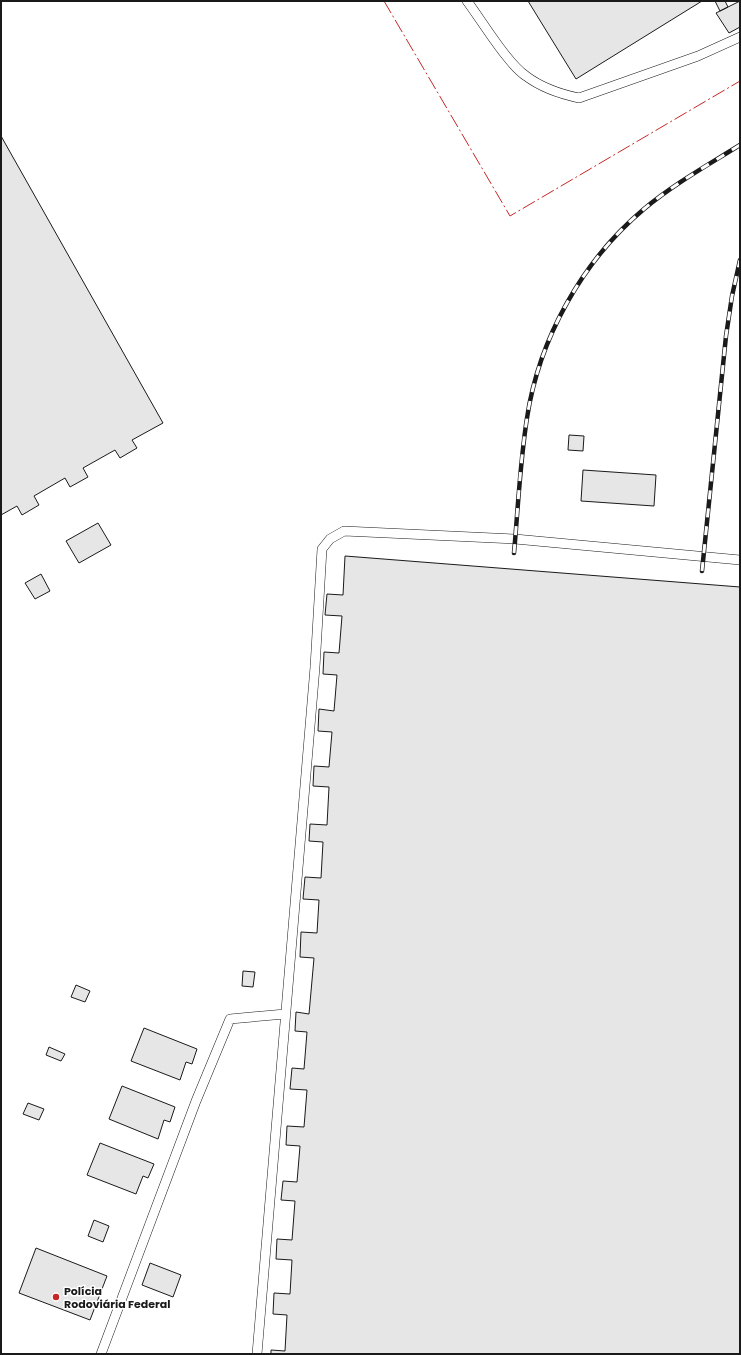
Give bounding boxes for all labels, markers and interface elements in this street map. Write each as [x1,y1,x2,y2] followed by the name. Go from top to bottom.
[64,1283,170,1312] place label: Polícia Rodoviária Federal
[51,1292,61,1302] marker: Polícia Rodoviária Federal

